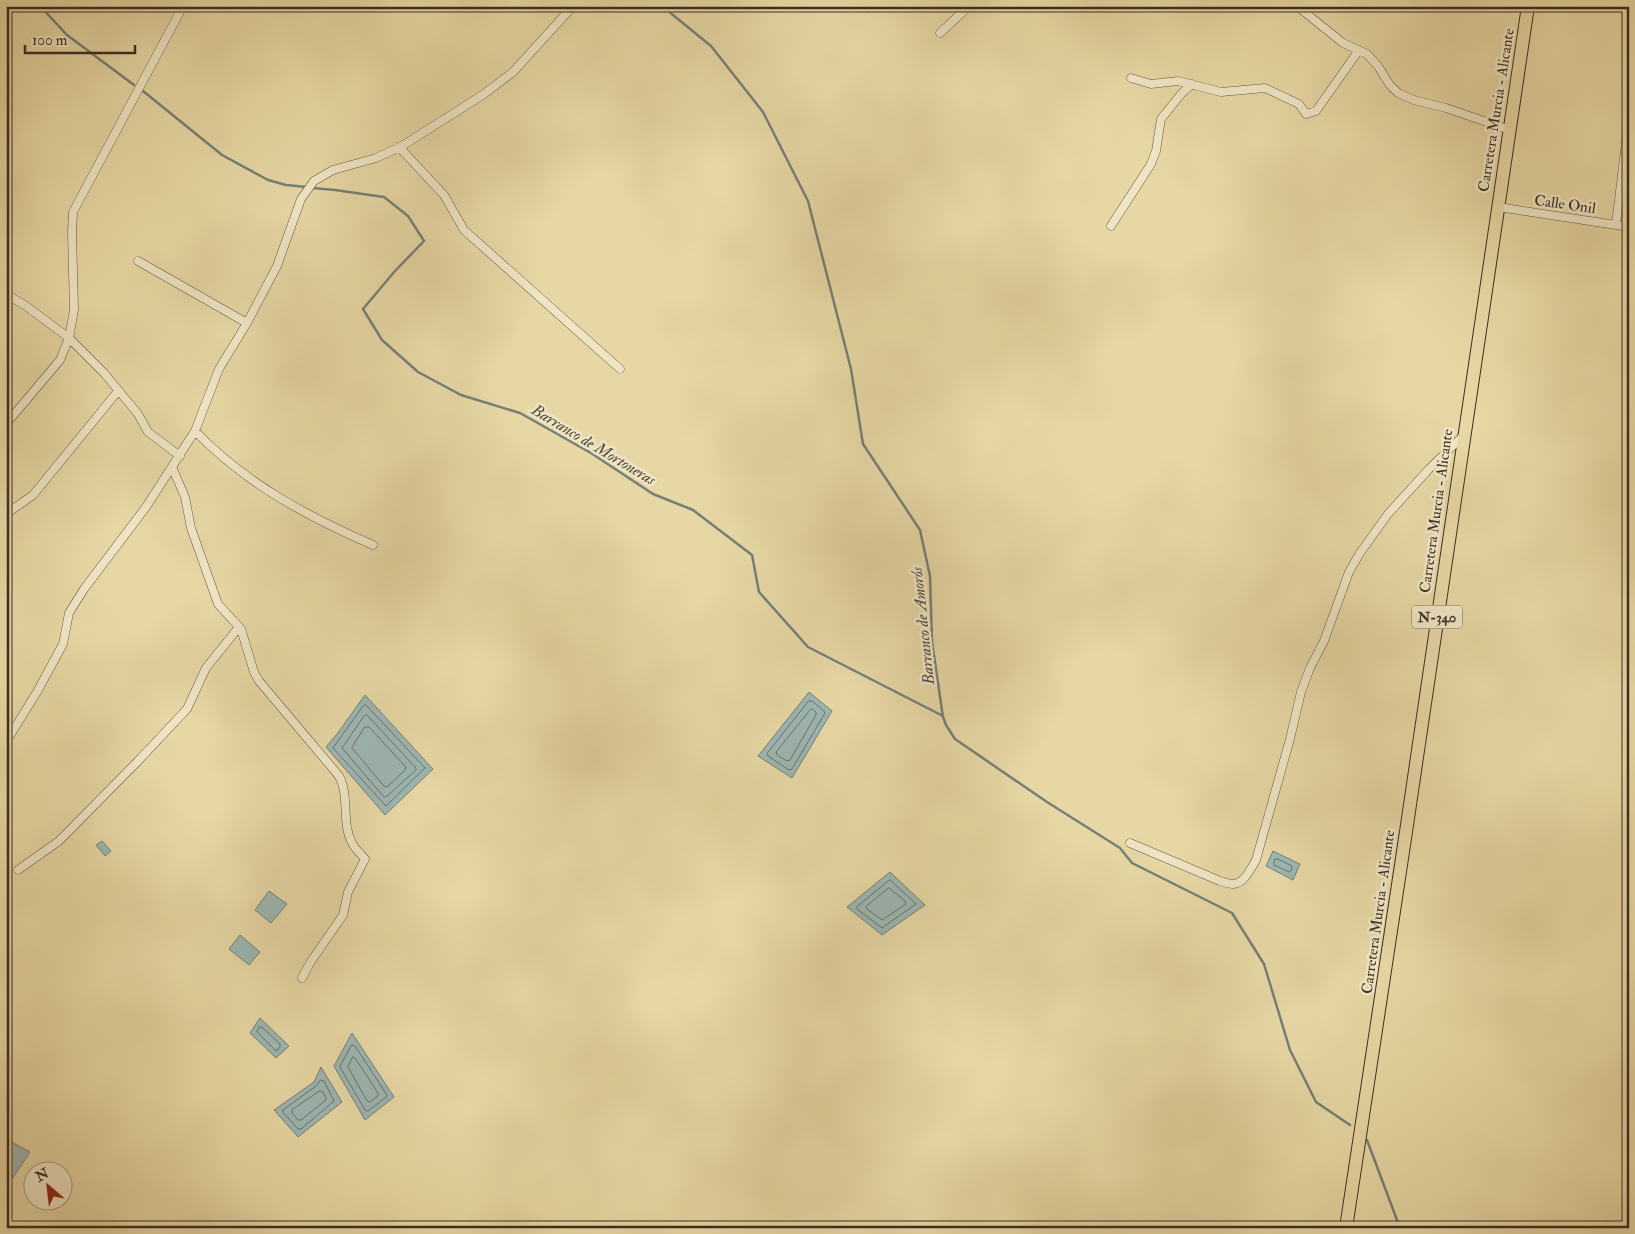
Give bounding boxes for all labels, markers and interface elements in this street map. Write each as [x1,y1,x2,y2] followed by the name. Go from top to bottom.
[25,22,135,54] scale bar
[1474,27,1519,193] street label: Carretera Murcia - Alicante
[32,31,68,50] text: 100 m
[1533,191,1597,218] street label: Calle Onil
[527,399,660,490] water label: Barranco de Mortoneras
[1416,428,1457,594] street label: Carretera Murcia - Alicante
[907,565,939,687] water label: Barranco de Amorós
[1412,606,1462,628] road number: N-340
[1358,829,1399,995] street label: Carretera Murcia - Alicante
[22,1162,72,1212] north arrow
[32,1164,52,1186] text: N

